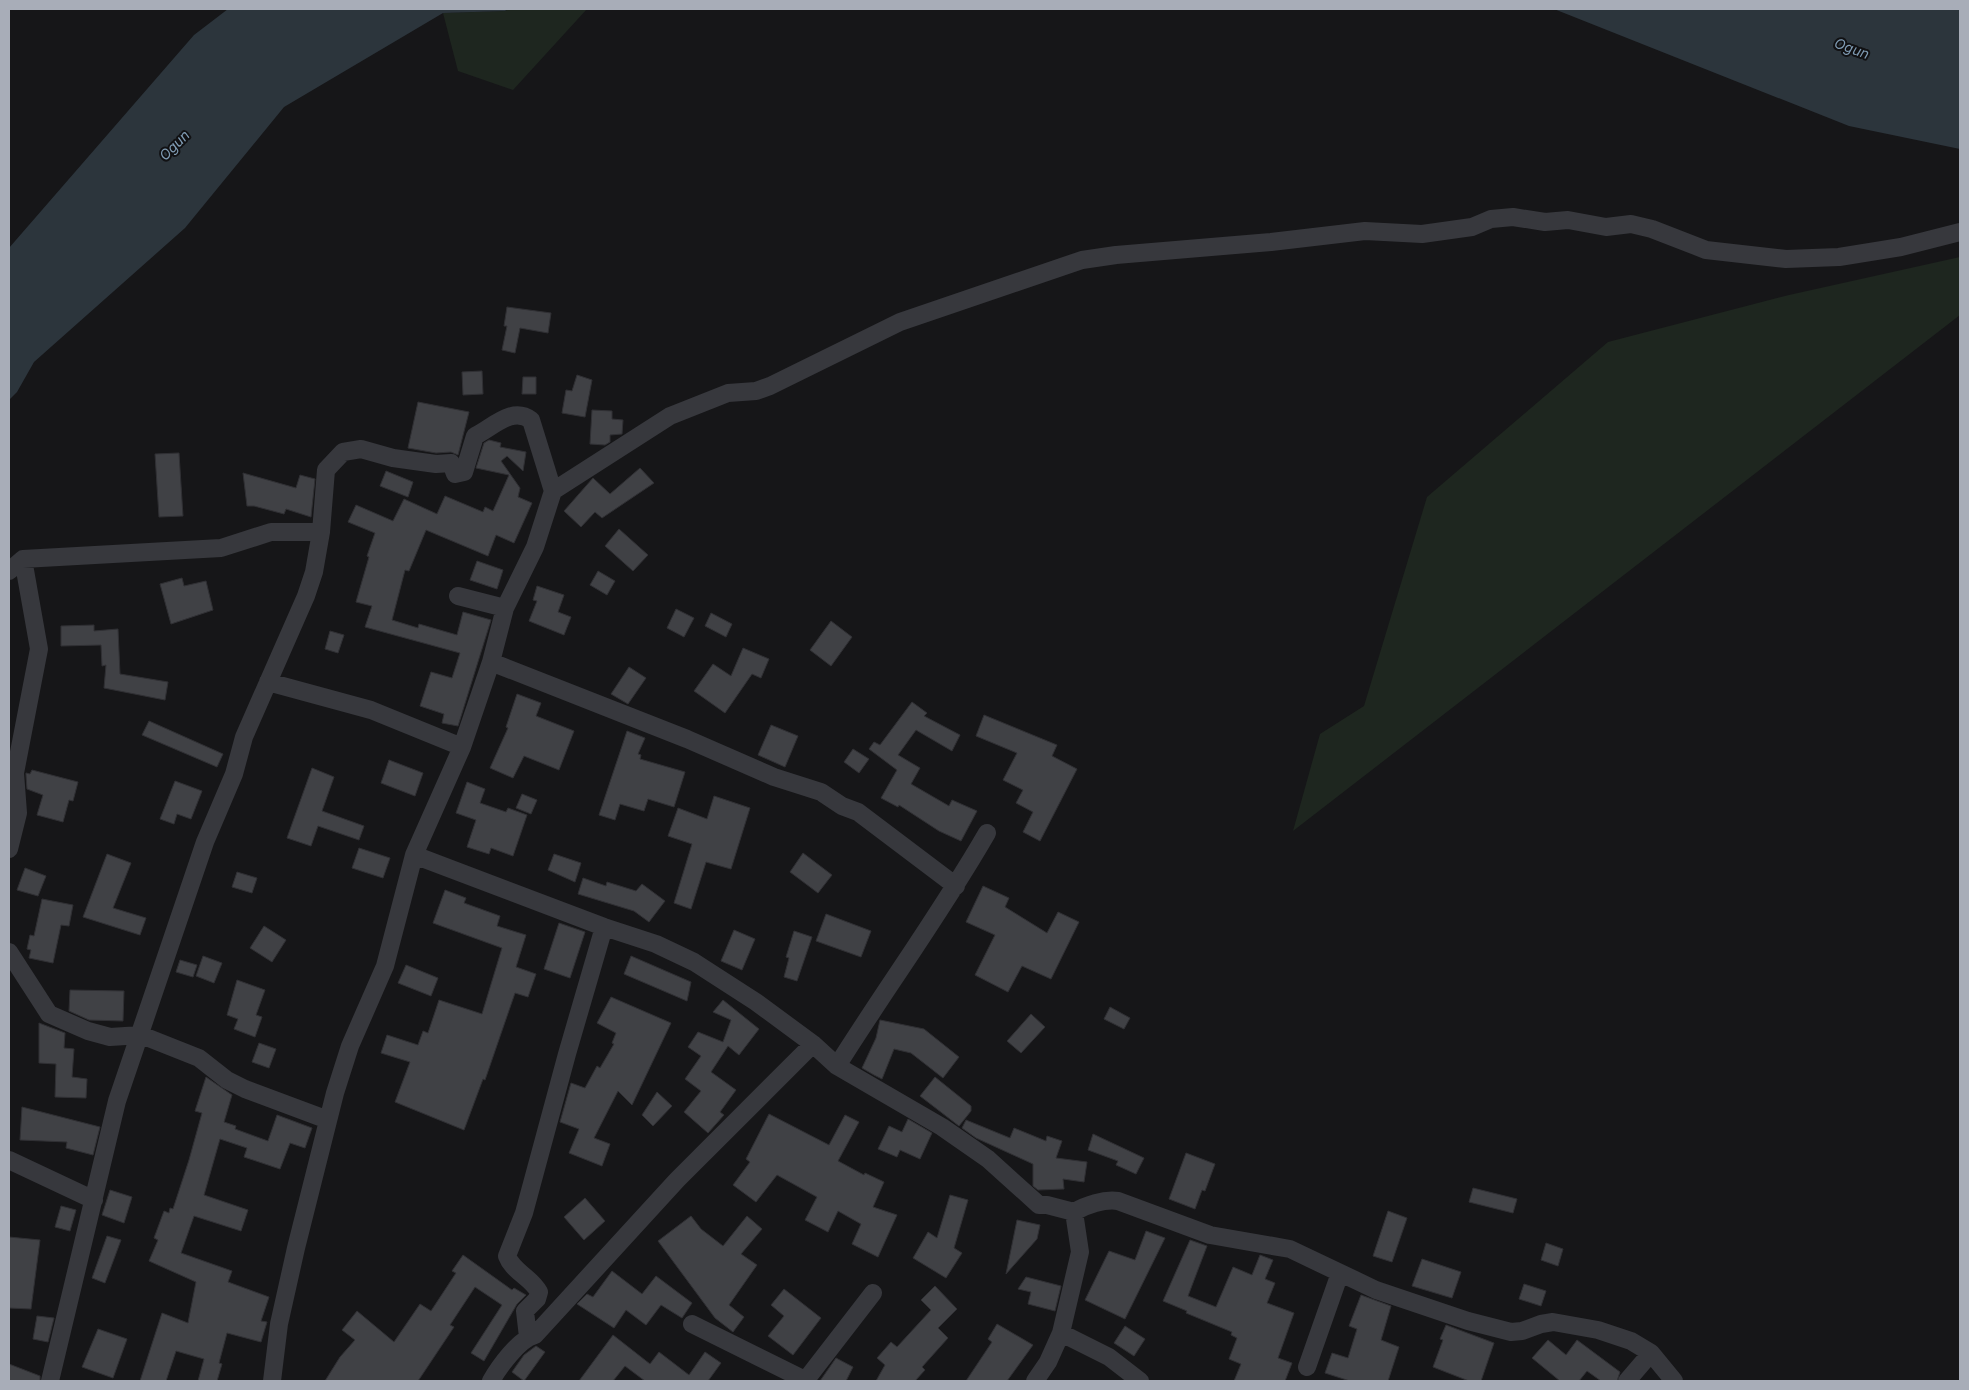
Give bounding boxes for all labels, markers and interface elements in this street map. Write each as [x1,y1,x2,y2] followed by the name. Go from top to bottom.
[1832,34,1872,62] water label: Ogun
[155,126,193,164] water label: Ogun

